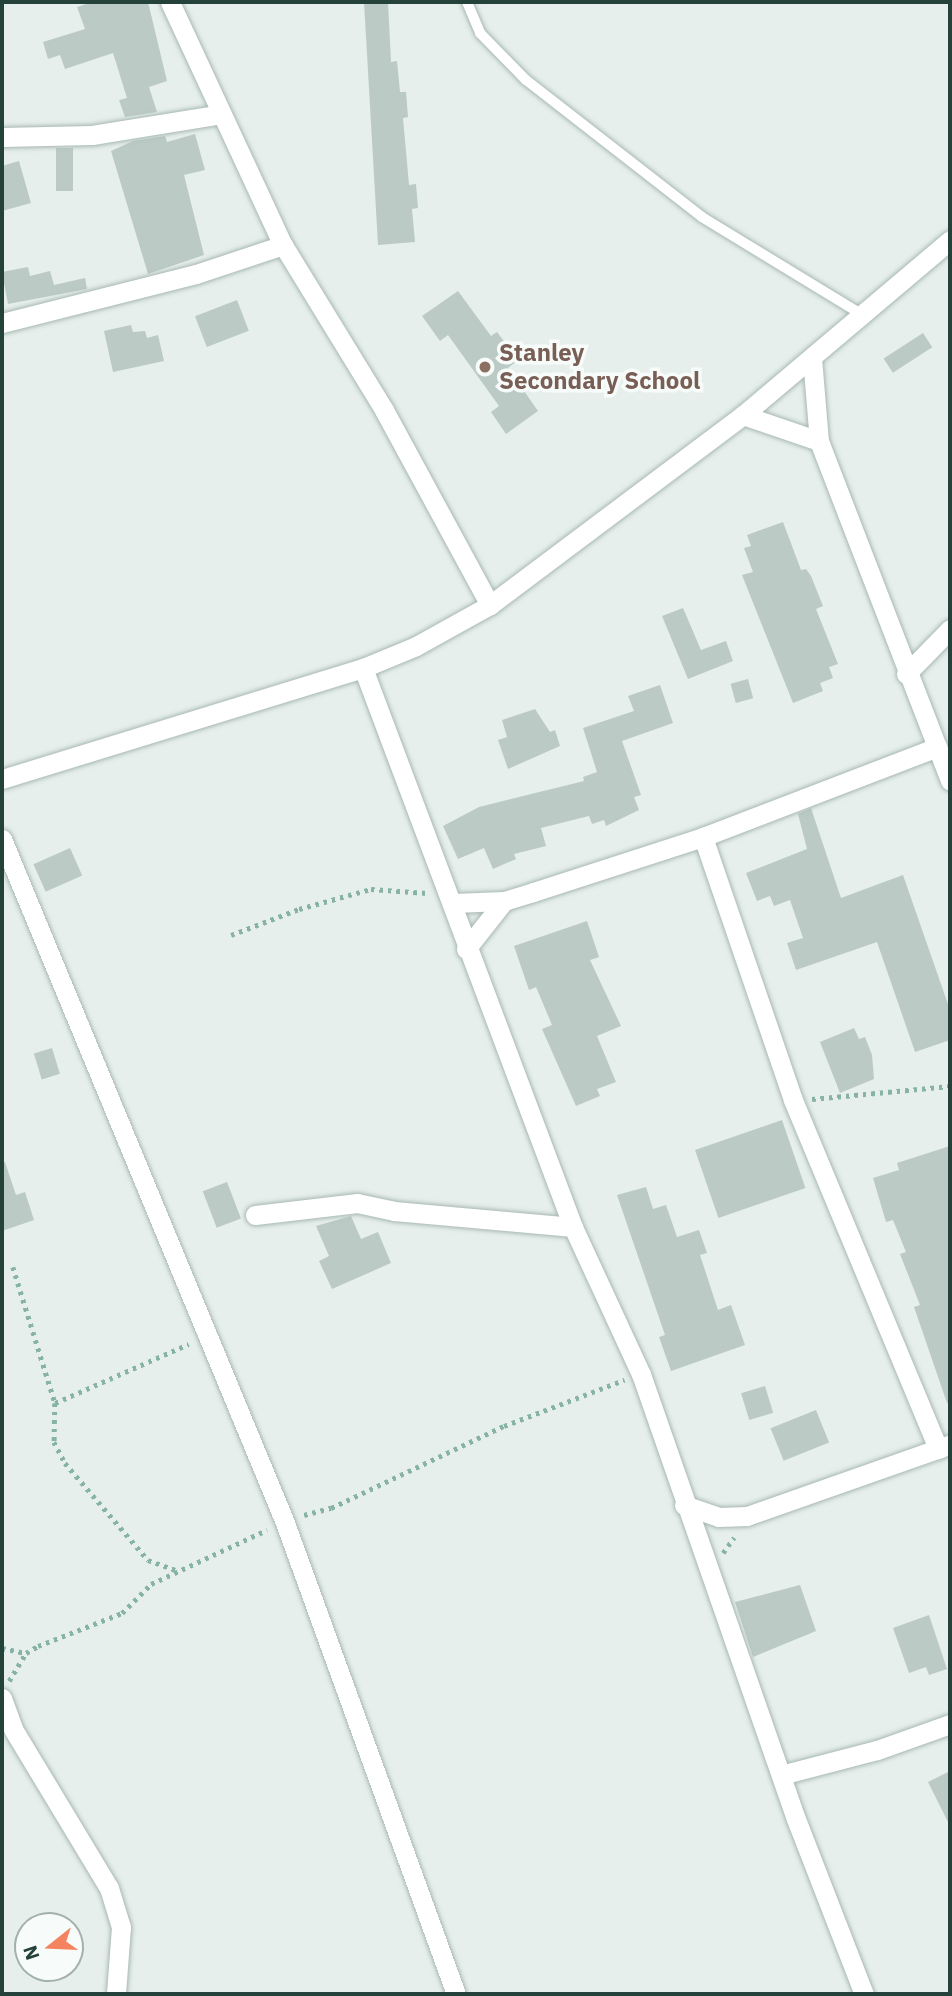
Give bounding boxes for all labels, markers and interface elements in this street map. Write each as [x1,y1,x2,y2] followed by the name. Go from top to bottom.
[499,339,700,395] place label: Stanley Secondary School
[477,359,493,375] marker: Stanley Secondary School
[14,1912,84,1982] north arrow
[17,1943,44,1963] text: N

